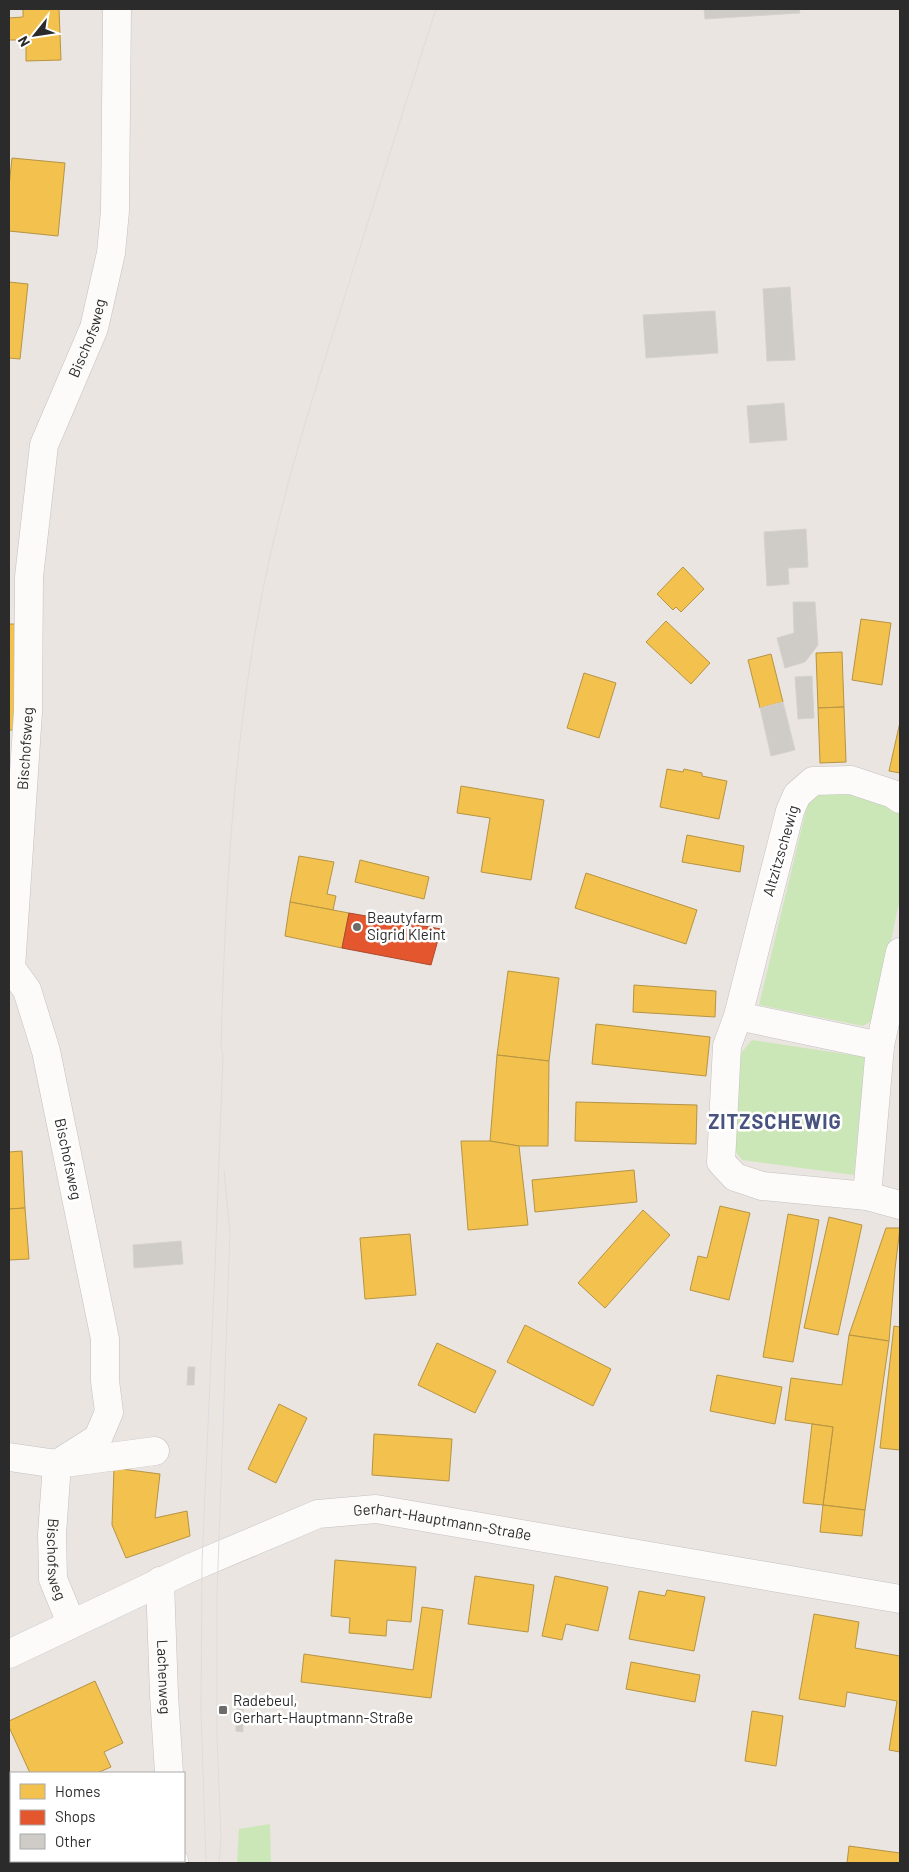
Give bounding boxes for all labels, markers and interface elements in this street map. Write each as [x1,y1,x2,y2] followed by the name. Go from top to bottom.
[10,10,60,60] north arrow
[14,33,33,50] text: N
[64,297,108,380] street label: Bischofsweg
[13,707,36,790] street label: Bischofsweg
[758,803,802,898] street label: Altzitzschewig
[367,908,446,943] place label: Beautyfarm Sigrid Kleint
[351,921,363,933] marker: Beautyfarm Sigrid Kleint
[708,1109,842,1133] district label: ZITZSCHEWIG
[52,1116,86,1201] street label: Bischofsweg
[353,1499,533,1544] street label: Gerhart-Hauptmann-Straße
[44,1518,71,1603] street label: Bischofsweg
[154,1639,175,1715] street label: Lachenweg
[233,1691,413,1726] place label: Radebeul, Gerhart-Hauptmann-Straße
[217,1704,229,1716] marker: Radebeul, Gerhart-Hauptmann-Straße
[10,1772,185,1862] legend
[55,1782,100,1800] text: Homes
[55,1807,95,1825] text: Shops
[55,1832,92,1850] text: Other

